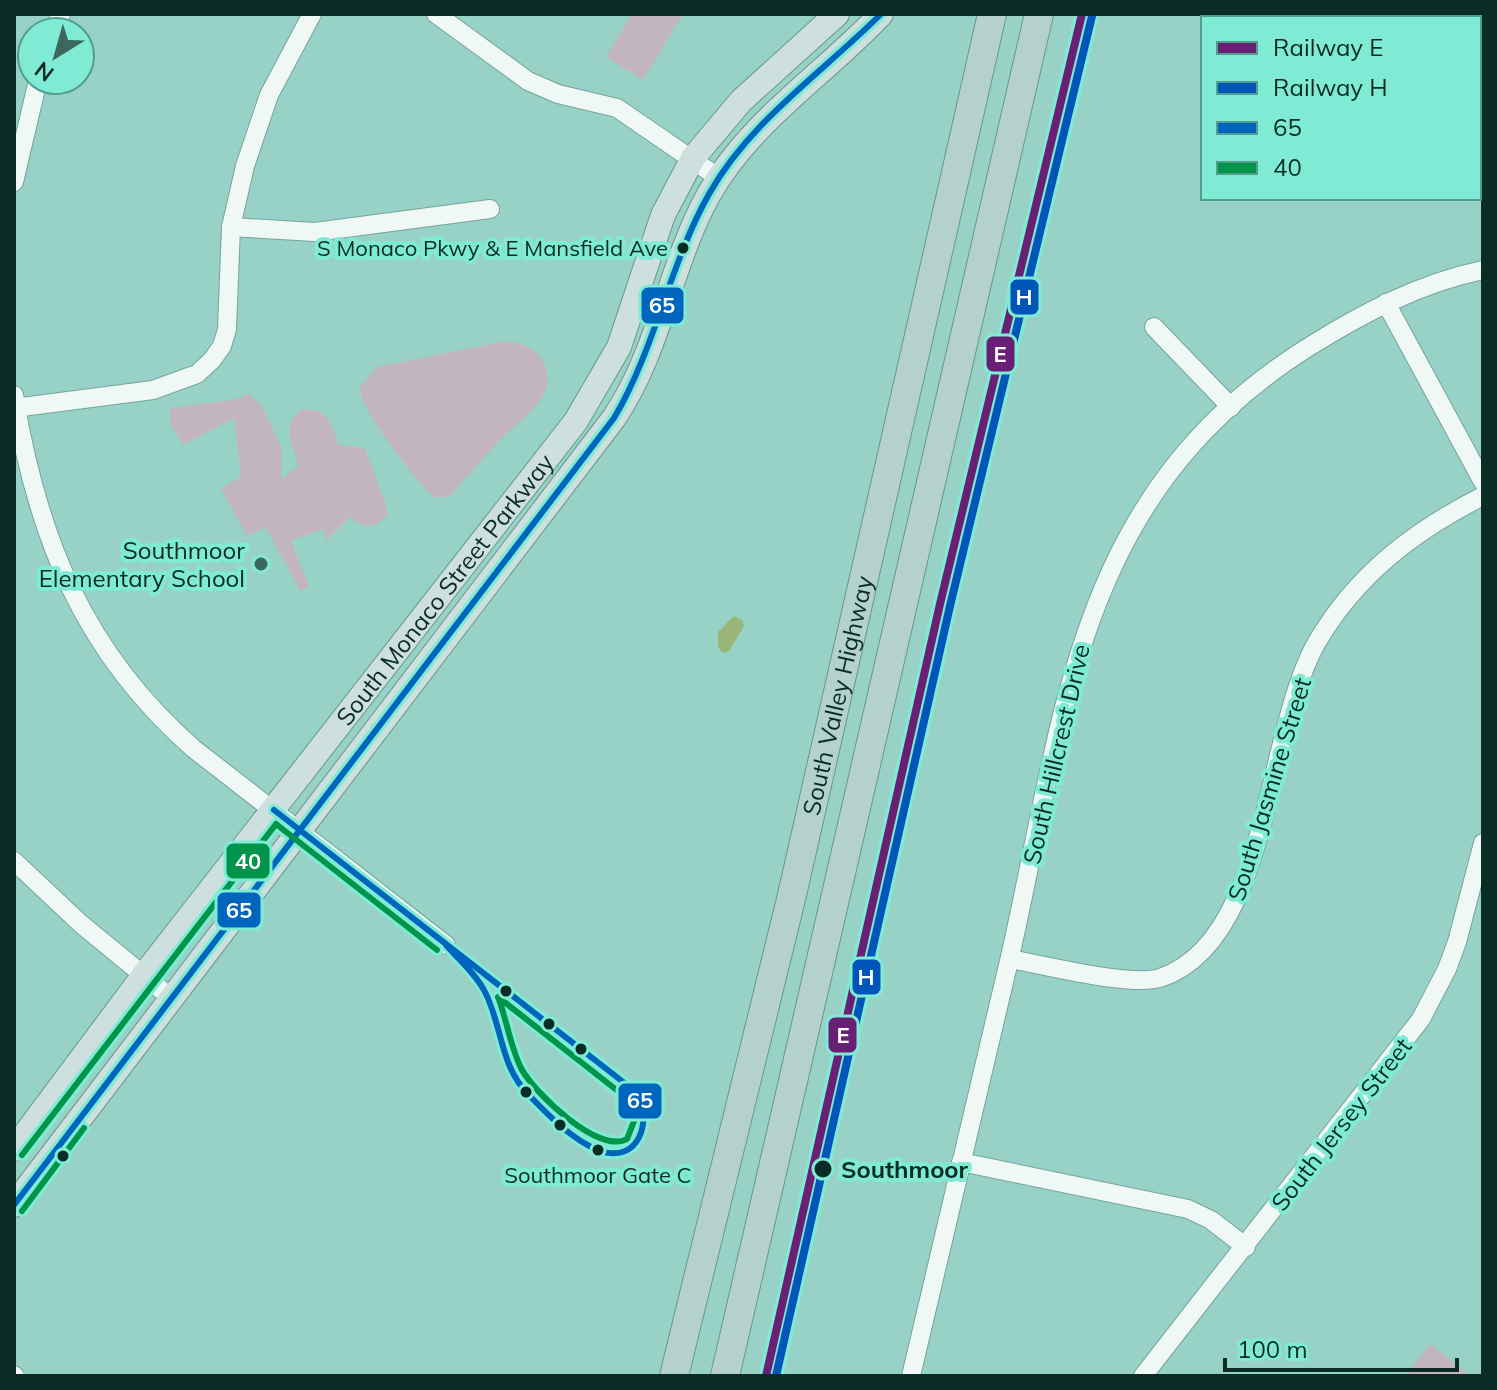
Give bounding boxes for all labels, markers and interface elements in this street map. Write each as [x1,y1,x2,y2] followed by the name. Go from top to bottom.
[16,16,96,96] north arrow
[1201,16,1481,200] legend
[1273,32,1383,62] text: Railway E
[29,56,59,88] text: N
[1273,72,1388,102] text: Railway H
[1273,112,1302,142] text: 65
[1273,152,1302,182] text: 40
[317,234,668,262] place label: S Monaco Pkwy & E Mansfield Ave
[675,240,691,256] marker: S Monaco Pkwy & E Mansfield Ave
[1009,278,1040,316] line badge: H
[1015,283,1033,311] text: H
[640,286,685,325] line badge: 65
[649,291,675,319] text: 65
[985,335,1016,373] line badge: E
[993,340,1007,368] text: E
[329,448,560,731] street label: South Monaco Street Parkway
[39,535,245,593] place label: Southmoor Elementary School
[252,555,270,573] marker: Southmoor Elementary School
[796,572,879,818] street label: South Valley Highway
[1016,641,1096,867] street label: South Hillcrest Drive
[1221,674,1317,904] street label: South Jasmine Street
[225,842,271,880] line badge: 40
[235,847,261,875] text: 40
[216,891,262,929] line badge: 65
[226,896,252,924] text: 65
[851,958,882,996] line badge: H
[857,963,875,991] text: H
[498,983,514,999] unlabelled marker
[541,1016,557,1032] unlabelled marker
[827,1016,858,1054] line badge: E
[836,1021,850,1049] text: E
[1264,1032,1418,1216] street label: South Jersey Street
[573,1041,589,1057] unlabelled marker
[617,1082,663,1120] line badge: 65
[518,1084,534,1100] unlabelled marker
[627,1086,653,1114] text: 65
[552,1117,568,1133] unlabelled marker
[590,1142,606,1158] marker: Southmoor Gate C
[55,1148,71,1164] unlabelled marker
[841,1154,969,1184] place label: Southmoor
[812,1158,834,1180] marker: Southmoor
[504,1161,692,1189] place label: Southmoor Gate C
[1225,1322,1457,1372] scale bar
[1237,1334,1308,1364] text: 100 m

